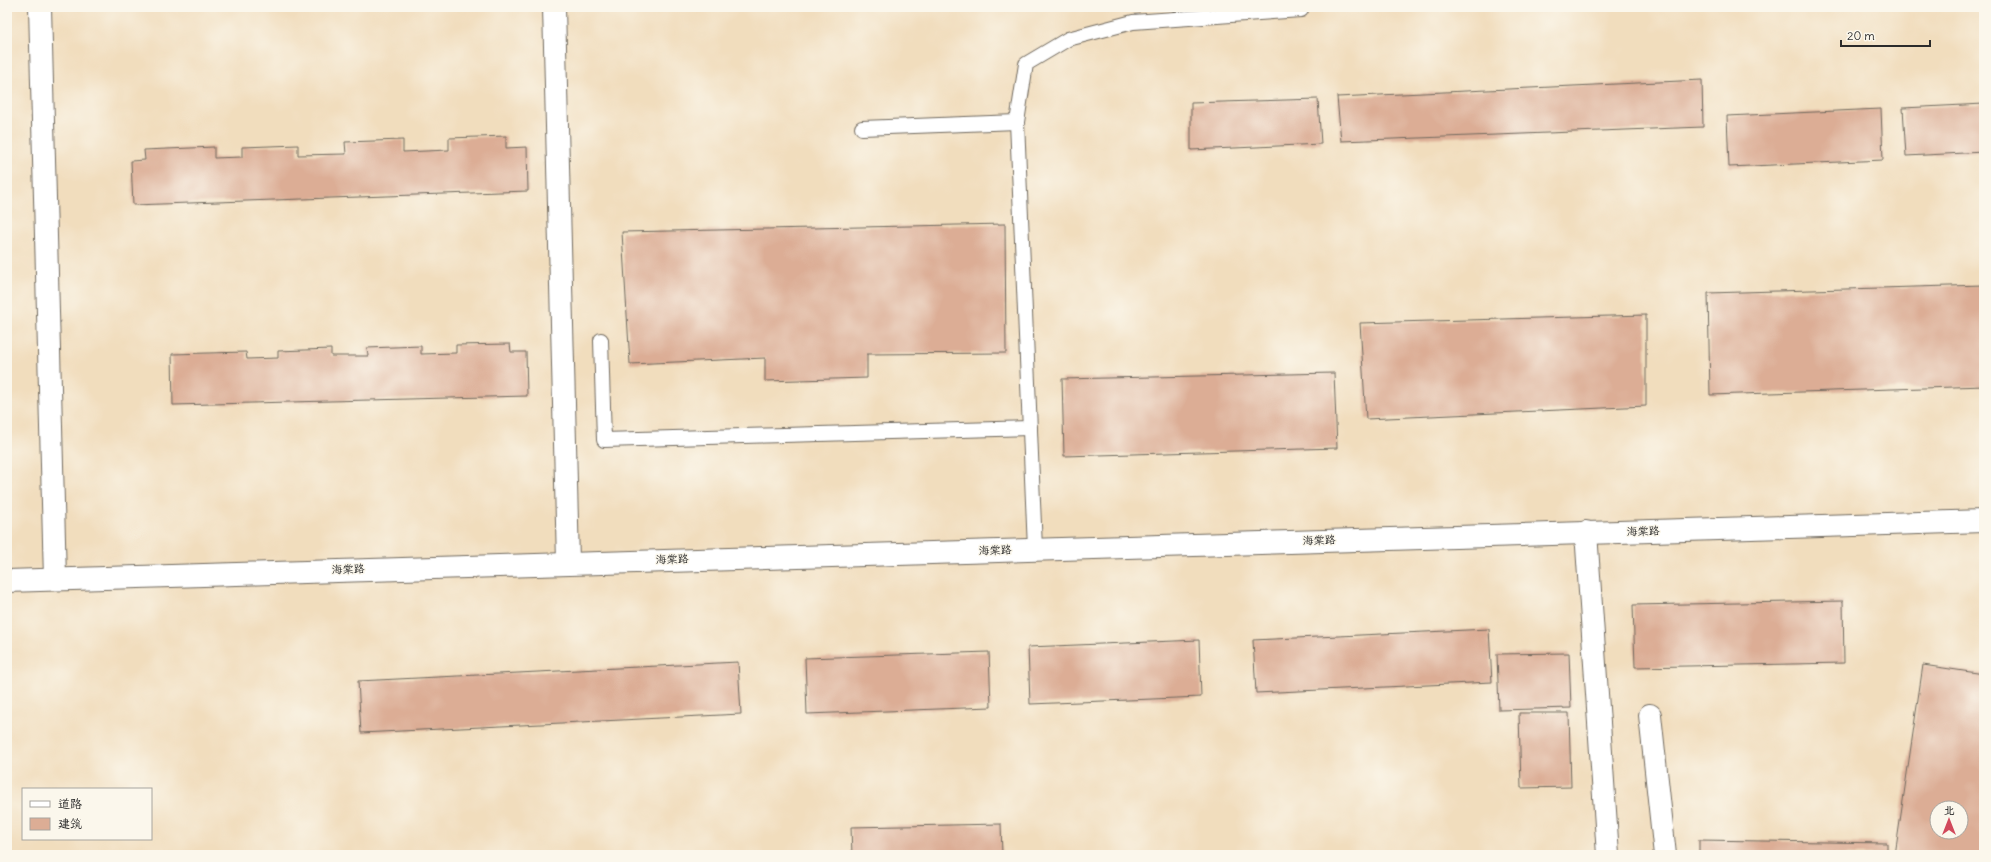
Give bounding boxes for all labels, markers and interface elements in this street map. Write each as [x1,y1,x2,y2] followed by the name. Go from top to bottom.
[1841,22,1930,48] scale bar
[1847,28,1875,43] text: 20 m
[1626,523,1660,539] street label: 海棠路
[1302,532,1336,548] street label: 海棠路
[978,542,1012,558] street label: 海棠路
[655,551,689,567] street label: 海棠路
[331,561,365,577] street label: 海棠路
[22,788,152,840] legend
[58,796,82,811] text: 道路
[1929,800,1969,840] north arrow
[1944,803,1955,817] text: 北
[58,816,82,831] text: 建筑

